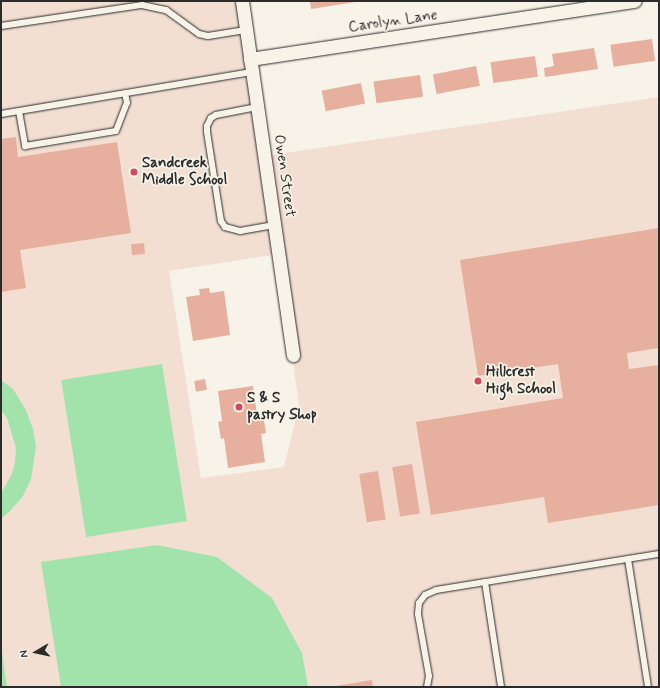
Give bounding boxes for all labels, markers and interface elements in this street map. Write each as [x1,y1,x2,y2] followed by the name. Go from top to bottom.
[347,7,439,37] street label: Carolyn Lane
[269,134,299,218] street label: Owen Street
[142,154,228,189] place label: Sandcreek Middle School
[129,167,139,177] marker: Sandcreek Middle School
[486,363,556,398] place label: Hillcrest High School
[473,376,483,386] marker: Hillcrest High School
[247,389,317,424] place label: S & S pastry Shop
[234,402,244,412] marker: S & S pastry Shop
[16,632,56,672] north arrow
[17,649,32,659] text: N

